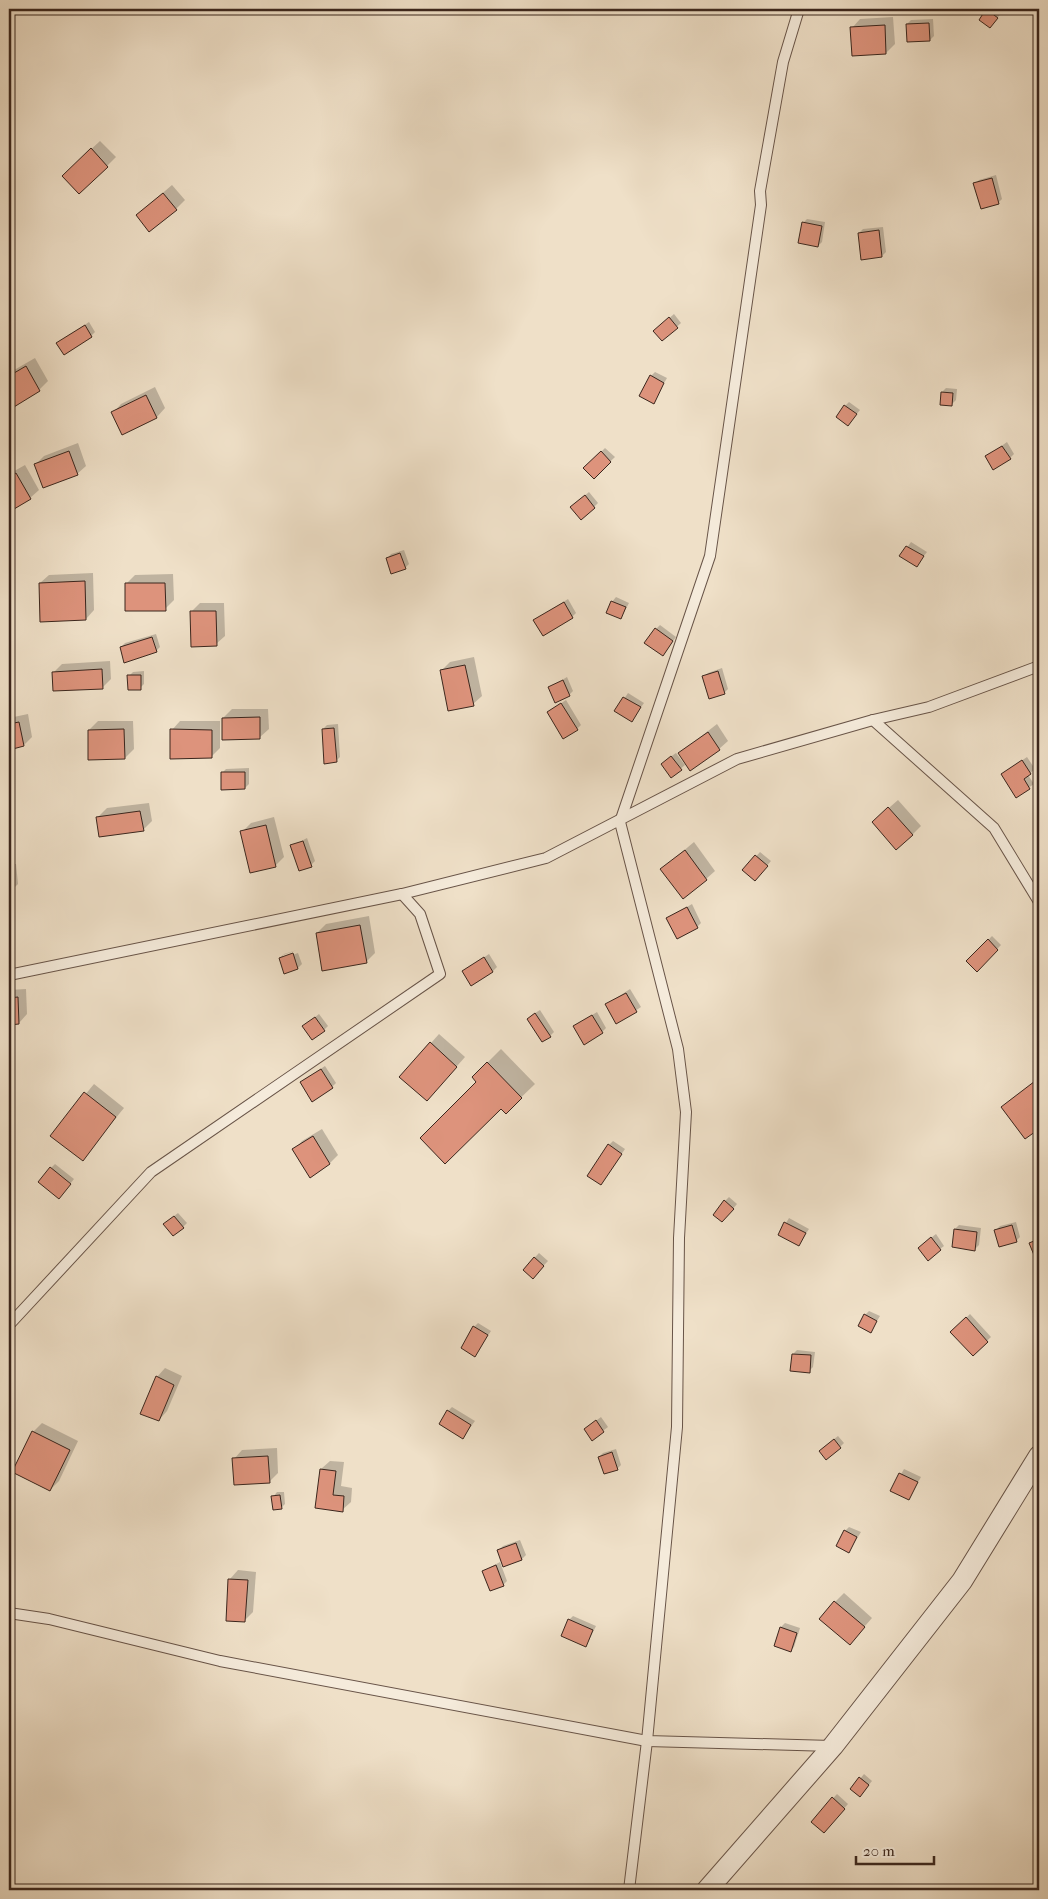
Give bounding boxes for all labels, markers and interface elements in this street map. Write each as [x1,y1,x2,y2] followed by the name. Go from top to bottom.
[856,1834,933,1866] scale bar
[863,1842,895,1860] text: 20 m

